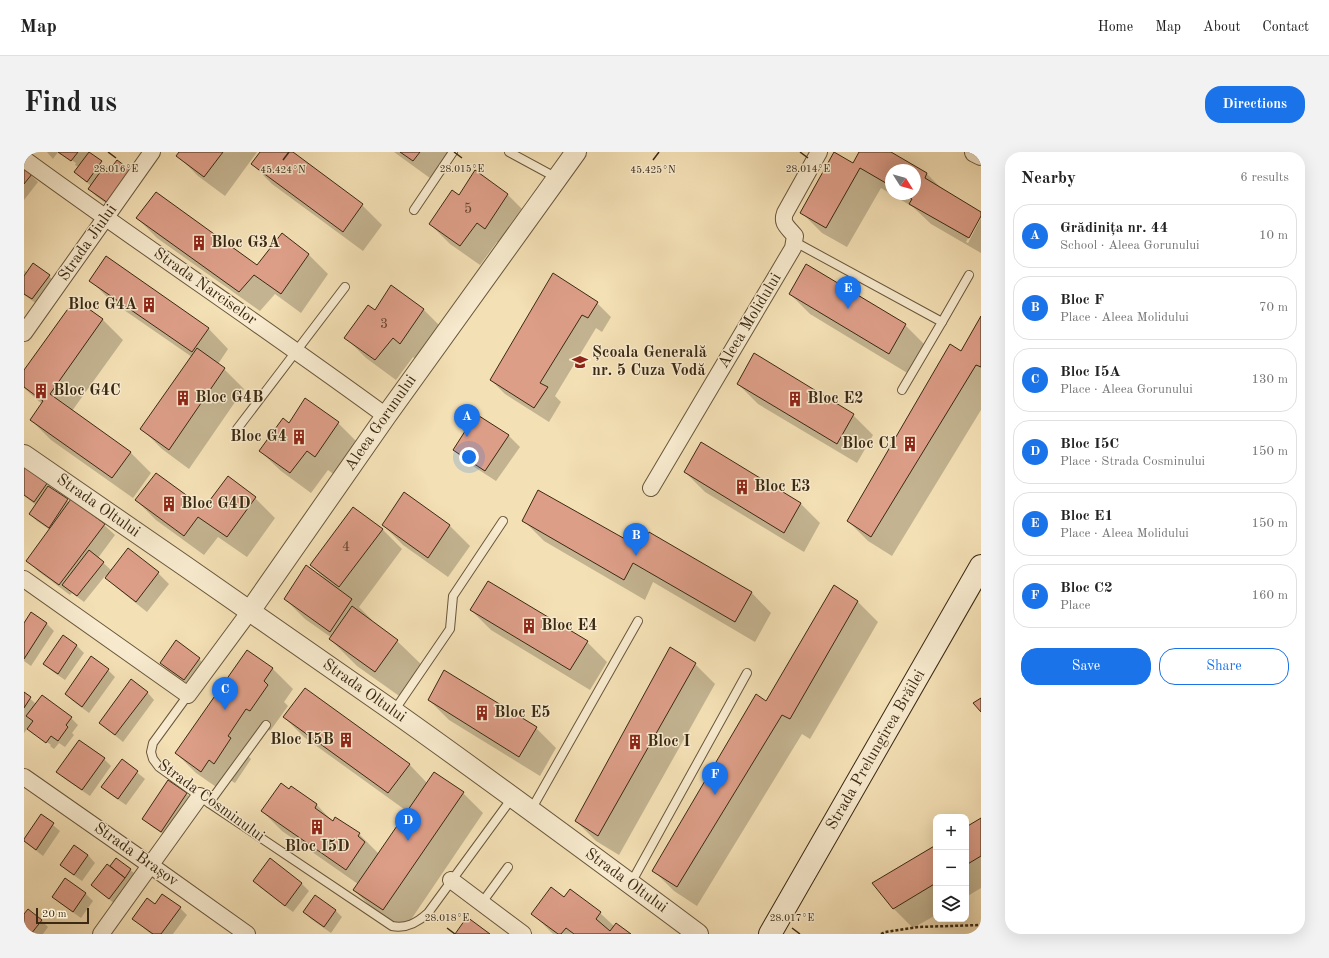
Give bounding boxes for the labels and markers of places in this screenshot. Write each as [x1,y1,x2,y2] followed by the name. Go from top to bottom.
[190,234,208,252] building icon: Bloc G3A
[211,235,280,251] place label: Bloc G3A
[835,276,861,309] pin: E
[140,296,158,314] building icon: Bloc G4A
[68,297,137,313] place label: Bloc G4A
[592,345,707,379] place label: Școala Generală nr. 5 Cuza Vodă
[571,353,589,371] school or university icon: Școala Generală nr. 5 Cuza Vodă
[32,382,50,400] building icon: Bloc G4C
[53,383,121,399] place label: Bloc G4C
[174,389,192,407] building icon: Bloc G4B
[195,390,263,406] place label: Bloc G4B
[786,390,804,408] building icon: Bloc E2
[807,391,864,407] place label: Bloc E2
[454,404,480,437] pin: A
[290,428,308,446] building icon: Bloc G4
[230,429,287,445] place label: Bloc G4
[901,435,919,453] building icon: Bloc C1
[842,436,898,452] place label: Bloc C1
[733,478,751,496] building icon: Bloc E3
[754,479,811,495] place label: Bloc E3
[160,495,178,513] building icon: Bloc G4D
[181,496,251,512] place label: Bloc G4D
[623,523,649,556] pin: B
[520,617,538,635] building icon: Bloc E4
[541,618,598,634] place label: Bloc E4
[212,677,238,710] pin: C
[473,704,491,722] building icon: Bloc E5
[494,705,551,721] place label: Bloc E5
[337,731,355,749] building icon: Bloc I5B
[270,732,334,748] place label: Bloc I5B
[626,733,644,751] building icon: Bloc I
[647,734,690,750] place label: Bloc I
[702,762,728,795] pin: F
[395,808,421,841] pin: D
[308,818,326,836] building icon: Bloc I5D
[284,839,350,855] place label: Bloc I5D

